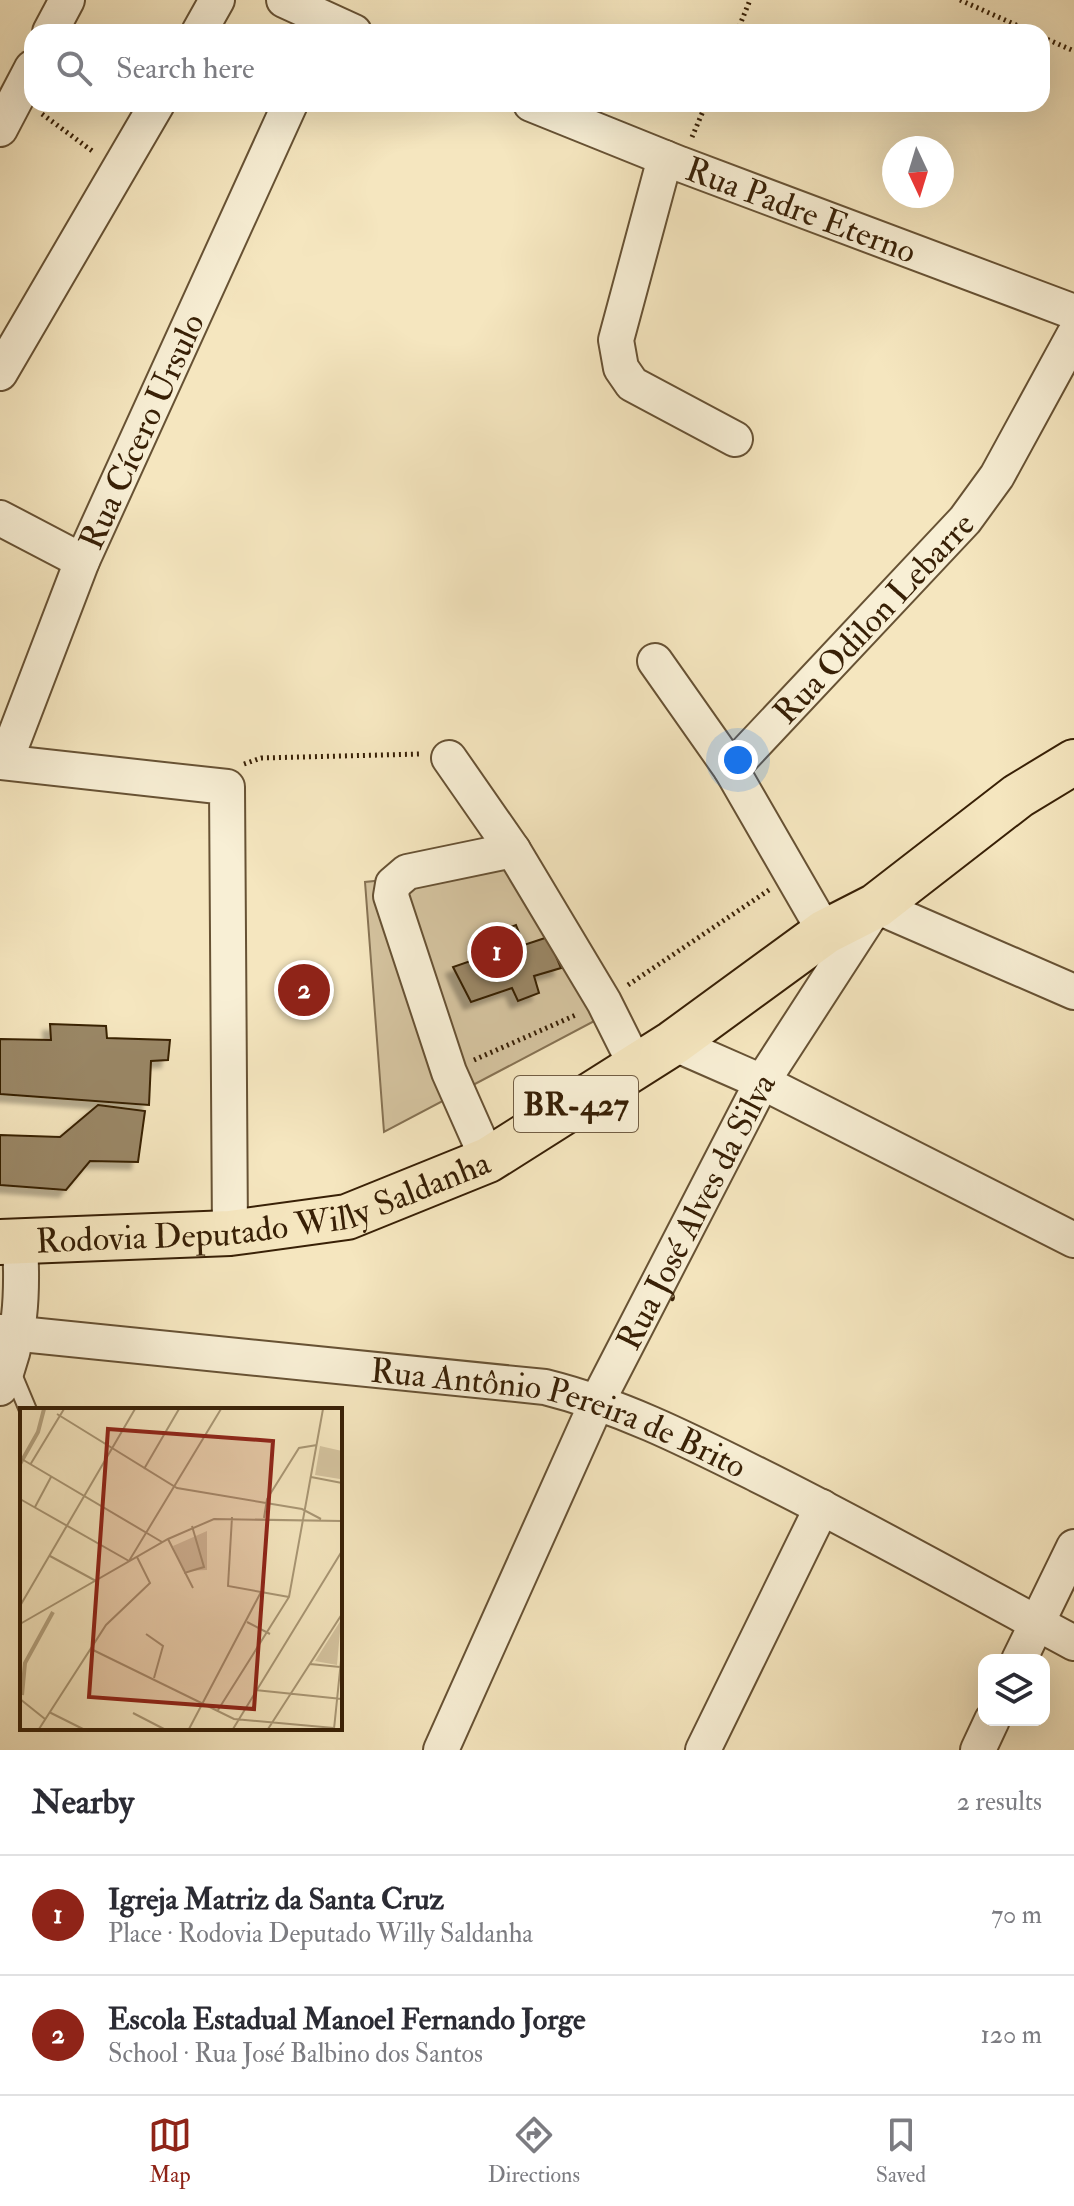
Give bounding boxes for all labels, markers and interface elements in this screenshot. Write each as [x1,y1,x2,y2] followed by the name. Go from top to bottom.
[24,24,1050,112] search box
[52,46,96,90] icon: search
[116,50,255,87] text: Search here
[882,136,954,208] north arrow
[679,148,922,274] street label: Rua Padre Eterno
[70,307,215,557] street label: Rua Cícero Ursulo
[765,504,984,733] street label: Rua Odilon Lebarre
[718,740,758,780] your location
[471,922,523,982] pin: 1
[278,960,330,1020] pin: 2
[608,1064,786,1358] street label: Rua José Alves da Silva
[514,1076,638,1132] road number: BR-427
[35,1141,497,1264] street label: Rodovia Deputado Willy Saldanha
[368,1350,753,1489] street label: Rua Antônio Pereira de Brito
[20,1408,342,1730] inset map
[978,1654,1050,1726] map controls
[978,1654,1050,1726] button: layers
[32,1781,134,1824] text: Nearby
[957,1786,1042,1818] text: 2 results
[108,1881,444,1918] text: Igreja Matriz da Santa Cruz
[53,1899,63,1931] text: 1
[991,1899,1042,1931] text: 70 m
[108,1918,533,1950] text: Place · Rodovia Deputado Willy Saldanha
[108,2001,586,2038] text: Escola Estadual Manoel Fernando Jorge
[51,2019,65,2051] text: 2
[981,2019,1042,2051] text: 120 m
[108,2038,483,2070] text: School · Rua José Balbino dos Santos
[148,2113,192,2189] tab: Map
[488,2113,580,2189] tab: Directions
[876,2113,926,2189] tab: Saved

